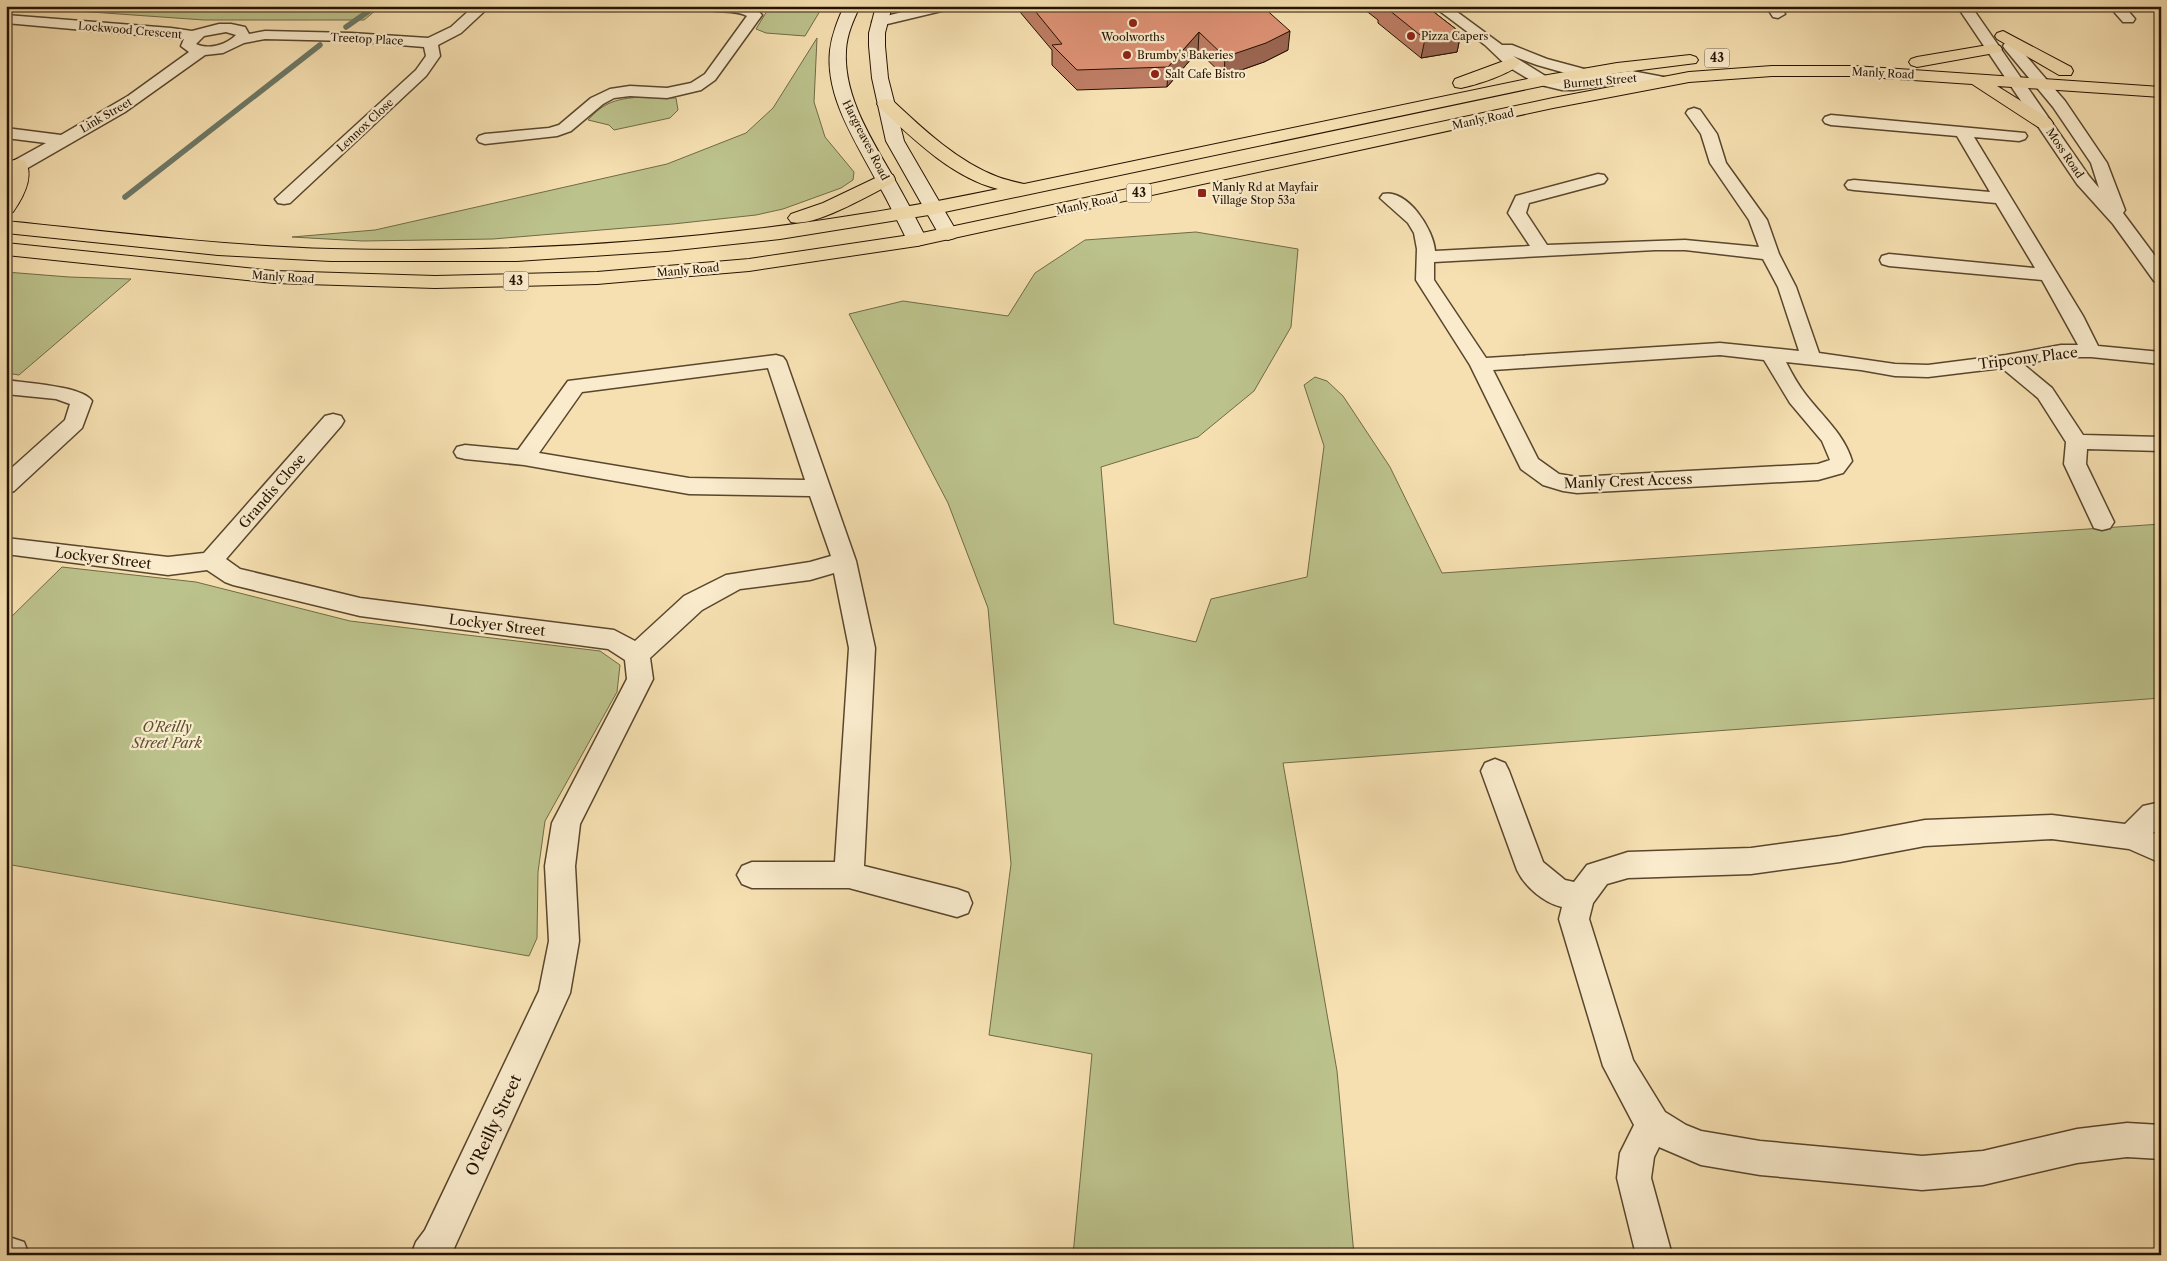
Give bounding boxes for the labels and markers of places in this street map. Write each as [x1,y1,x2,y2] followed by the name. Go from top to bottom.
[1127,17,1139,29] marker: Woolworths
[1421,29,1488,43] place label: Pizza Capers
[1100,30,1165,44] place label: Woolworths
[1405,30,1417,42] marker: Pizza Capers
[1137,48,1234,62] place label: Brumby's Bakeries
[1121,49,1133,61] marker: Brumby's Bakeries
[1165,67,1246,81] place label: Salt Cafe Bistro
[1149,68,1161,80] marker: Salt Cafe Bistro
[1211,180,1319,207] place label: Manly Rd at Mayfair Village Stop 53a
[1196,187,1208,199] marker: Manly Rd at Mayfair Village Stop 53a

